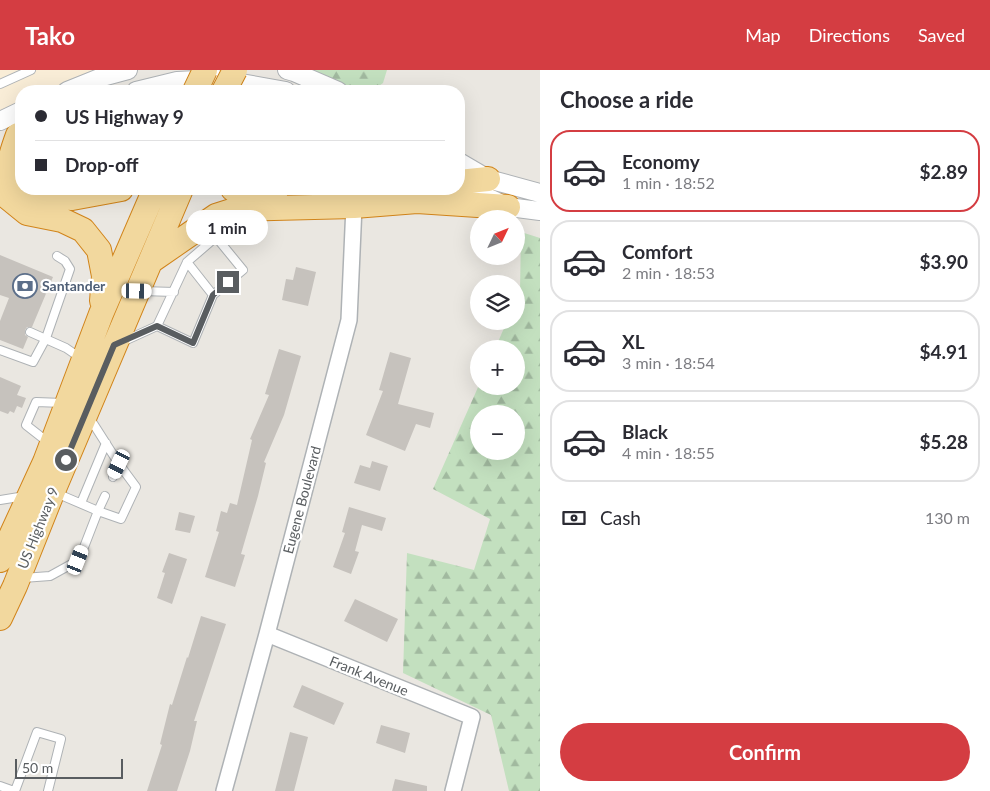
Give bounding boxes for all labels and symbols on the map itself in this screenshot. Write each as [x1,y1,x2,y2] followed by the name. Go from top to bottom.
[187,210,269,244] callout: 1 min
[470,210,525,265] north arrow
[217,271,239,293] route end
[12,273,38,299] bank icon: Santander
[42,277,106,294] place label: Santander
[121,283,152,299] car
[279,444,324,556] street label: Eugene Boulevard
[105,447,132,481] car
[55,449,77,471] route start
[13,484,62,571] street label: US Highway 9
[65,543,90,577] car
[327,652,411,699] street label: Frank Avenue
[15,756,122,779] scale bar

